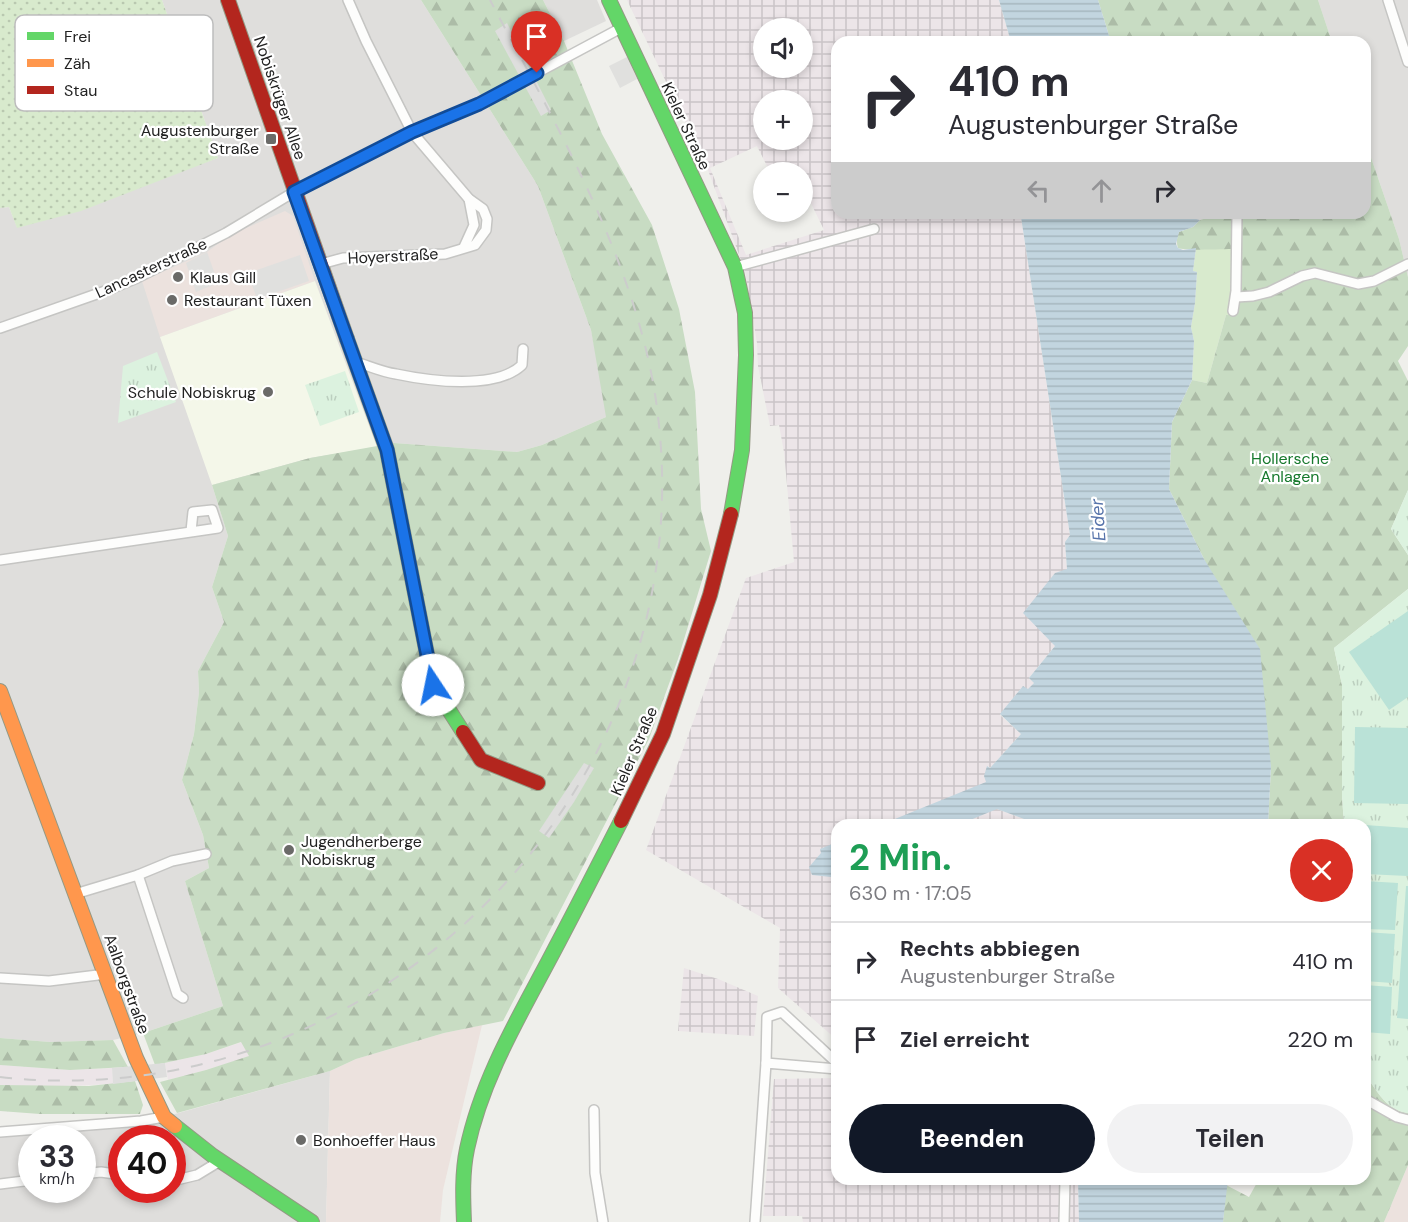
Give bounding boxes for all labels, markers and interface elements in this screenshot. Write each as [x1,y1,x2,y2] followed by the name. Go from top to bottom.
[511,11,562,73] pin
[15,15,213,111] legend
[753,18,813,222] map controls
[753,18,813,78] button: sound
[520,20,553,53] icon: arrive
[64,26,91,47] text: Frei
[249,33,311,163] street label: Nobiskrüger Allee
[64,53,91,74] text: Zäh
[948,54,1070,109] text: 410 m
[849,60,927,138] icon: right
[656,79,716,173] street label: Kieler Straße
[64,80,97,101] text: Stau
[753,90,813,150] button: +
[948,107,1238,142] text: Augustenburger Straße
[141,120,259,159] place label: Augustenburger Straße
[264,132,278,146] marker: Augustenburger Straße
[753,162,813,222] button: −
[1022,174,1055,207] icon: left
[1085,174,1118,207] icon: ahead
[1148,174,1181,207] icon: right
[92,233,210,303] street label: Lancasterstraße
[347,243,439,269] street label: Hoyerstraße
[190,267,256,288] place label: Klaus Gill
[171,270,185,284] marker: Klaus Gill
[184,290,312,311] place label: Restaurant Tüxen
[165,293,179,307] marker: Restaurant Tüxen
[128,382,256,403] place label: Schule Nobiskrug
[261,385,275,399] marker: Schule Nobiskrug
[1251,448,1329,487] park label: Hollersche Anlagen
[1084,497,1111,542] water label: Eider
[401,653,465,717] position arrow
[606,703,662,799] street label: Kieler Straße
[301,831,422,870] place label: Jugendherberge Nobiskrug
[849,834,951,881] text: 2 Min.
[1290,839,1353,902] button: close
[282,843,296,857] marker: Jugendherberge Nobiskrug
[849,880,972,906] text: 630 m · 17:05
[99,931,155,1037] street label: Aalborgstraße
[900,934,1080,963] text: Rechts abbiegen
[849,945,882,978] icon: right
[1292,947,1353,976] text: 410 m
[900,963,1115,989] text: Augustenburger Straße
[849,1023,882,1056] icon: arrive
[900,1025,1030,1054] text: Ziel erreicht
[1287,1025,1353,1054] text: 220 m
[849,1104,1095,1173] button: Beenden
[1107,1104,1353,1173] button: Teilen
[108,1125,186,1203] speed limit sign: 40
[313,1130,436,1151] place label: Bonhoeffer Haus
[294,1133,308,1147] marker: Bonhoeffer Haus
[39,1137,75,1176] text: 33
[39,1169,75,1189] text: km/h

